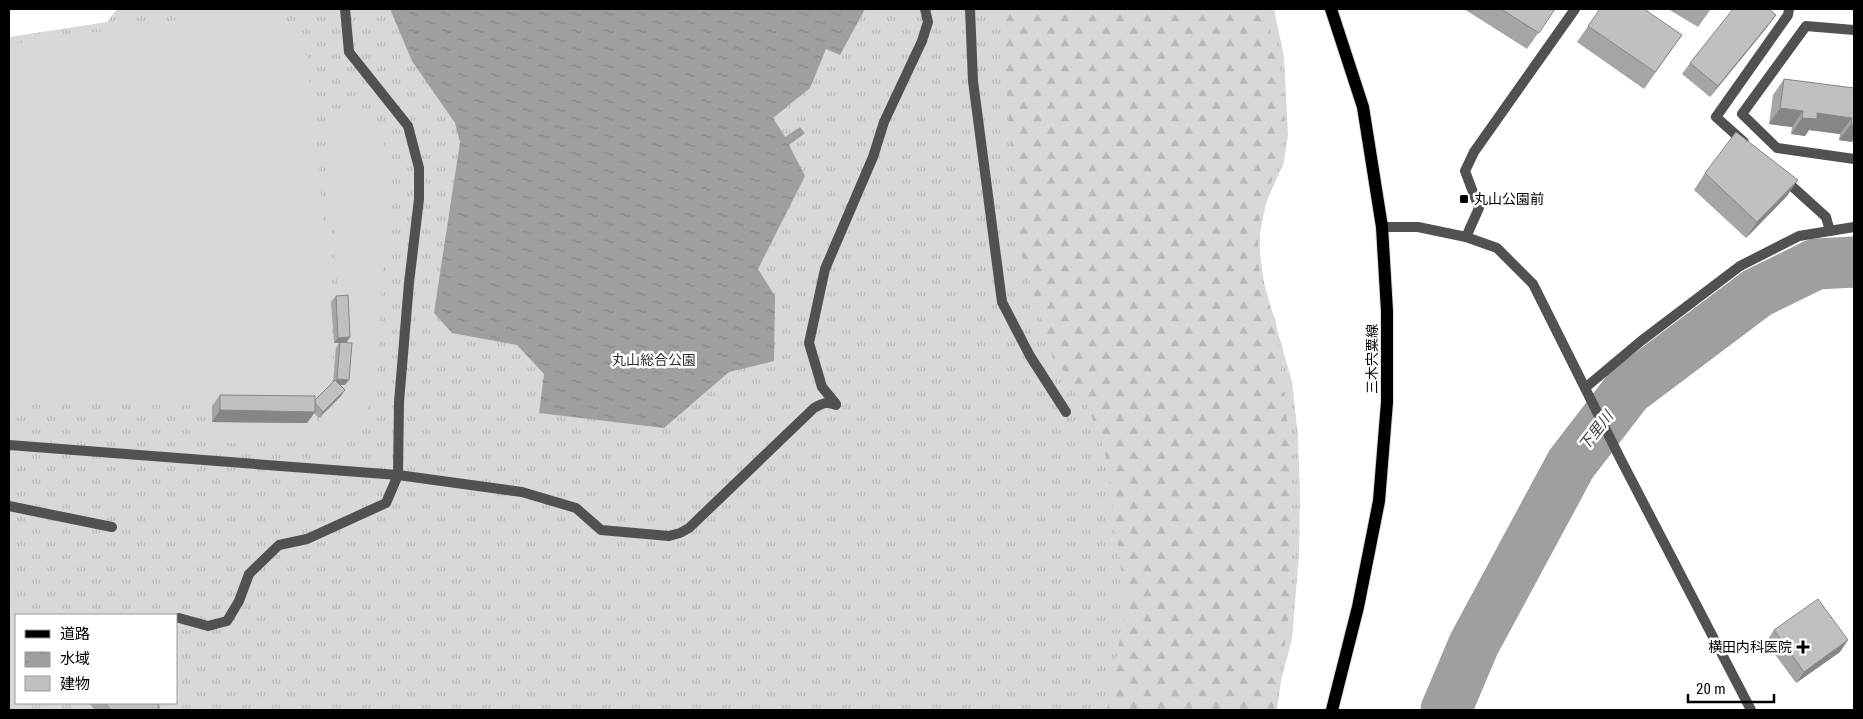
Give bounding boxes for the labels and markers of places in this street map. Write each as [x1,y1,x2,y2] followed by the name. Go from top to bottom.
[1474,191,1544,207] place label: 丸山公園前
[1458,193,1470,205] marker: 丸山公園前
[1708,639,1792,655] place label: 横田内科医院
[1796,640,1810,654] marker: 横田内科医院

